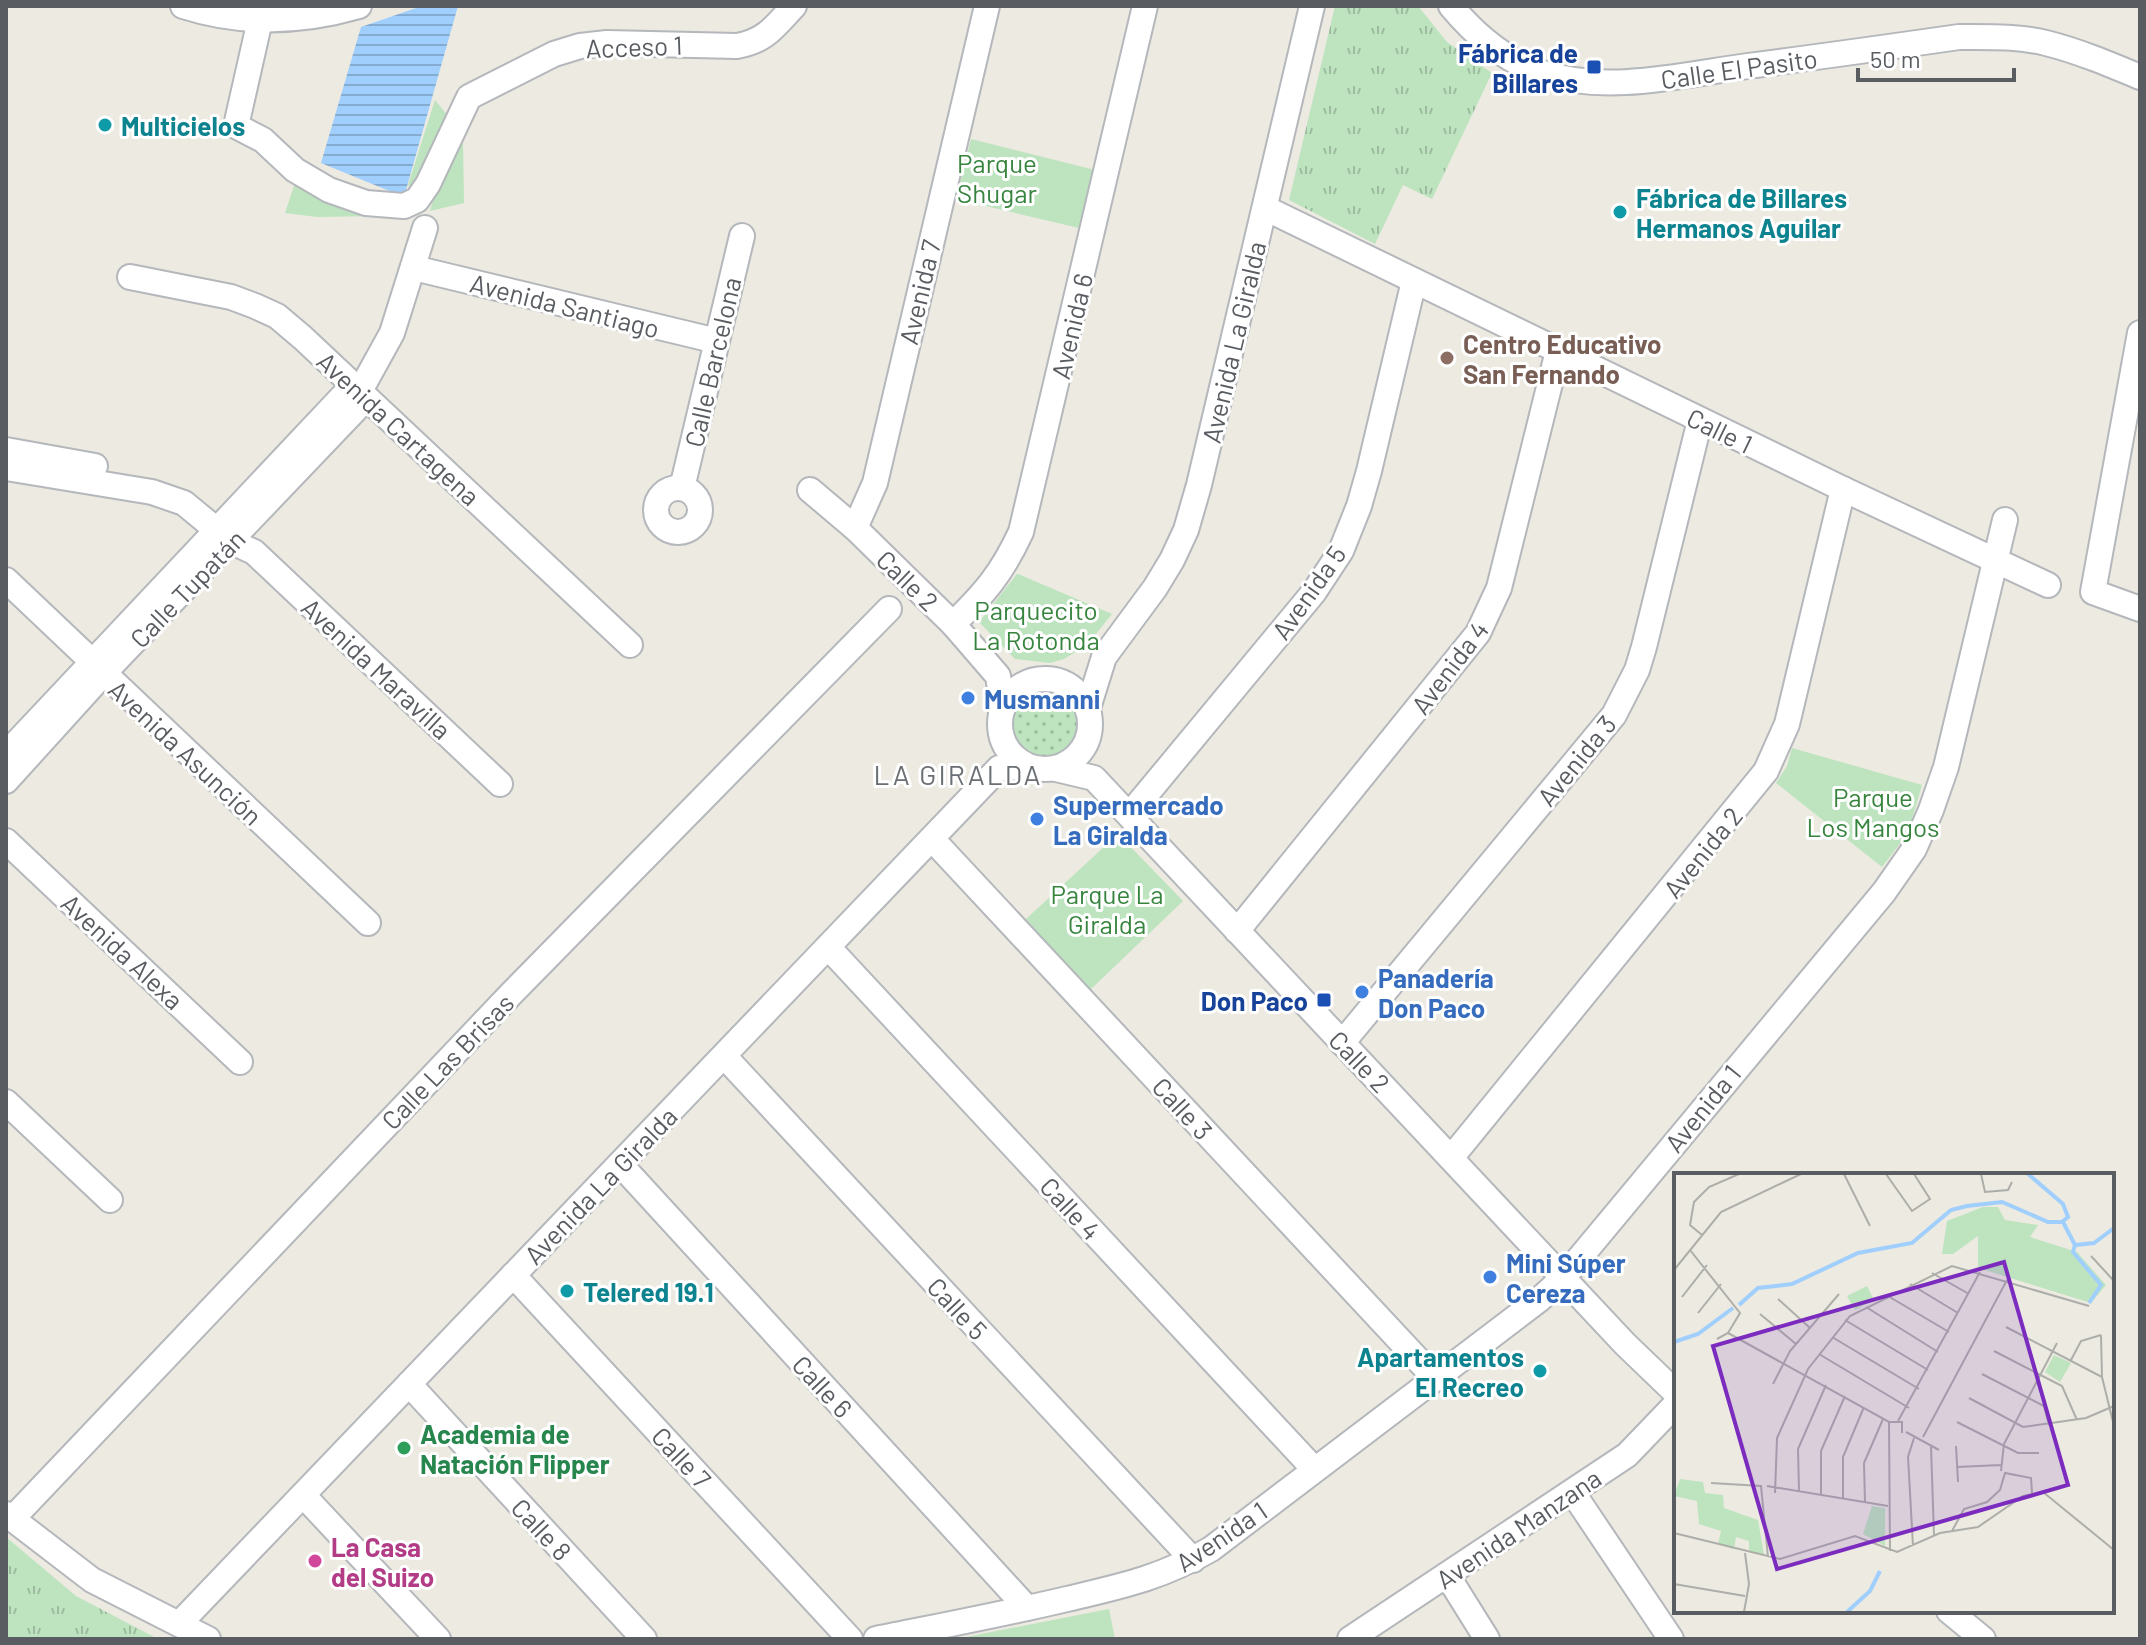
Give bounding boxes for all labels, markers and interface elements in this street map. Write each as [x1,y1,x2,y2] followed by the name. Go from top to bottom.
[585,29,683,63] street label: Acceso 1
[1858,32,2014,82] scale bar
[1458,37,1578,98] place label: Fábrica de Billares
[1659,42,1819,94] street label: Calle El Pasito
[1870,44,1921,73] text: 50 m
[1585,58,1603,76] marker: Fábrica de Billares
[121,110,245,141] place label: Multicielos
[96,116,114,134] marker: Multicielos
[957,147,1037,208] park label: Parque Shugar
[1636,182,1847,243] place label: Fábrica de Billares Hermanos Aguilar
[1611,203,1629,221] marker: Fábrica de Billares Hermanos Aguilar
[892,237,946,347] street label: Avenida 7
[1195,238,1271,446] street label: Avenida La Giralda
[467,266,663,344] street label: Avenida Santiago
[1044,270,1098,382] street label: Avenida 6
[677,274,747,450] street label: Calle Barcelona
[1463,328,1662,389] place label: Centro Educativo San Fernando
[311,345,487,511] street label: Avenida Cartagena
[1438,349,1456,367] marker: Centro Educativo San Fernando
[1682,401,1758,459] street label: Calle 1
[123,523,251,653] street label: Calle Tupatán
[1264,539,1352,645] street label: Avenida 5
[871,543,945,617] street label: Calle 2
[296,591,458,745] street label: Avenida Maravilla
[972,594,1100,655] park label: Parquecito La Rotonda
[1404,614,1494,720] street label: Avenida 4
[103,673,269,831] street label: Avenida Asunción
[984,683,1100,714] place label: Musmanni
[959,689,977,707] marker: Musmanni
[1530,708,1622,812] street label: Avenida 3
[874,757,1042,791] district label: LA GIRALDA
[1806,781,1940,842] park label: Parque Los Mangos
[1053,789,1224,850] place label: Supermercado La Giralda
[1656,800,1748,904] street label: Avenida 2
[1028,810,1046,828] marker: Supermercado La Giralda
[1050,878,1164,939] park label: Parque La Giralda
[56,887,190,1015] street label: Avenida Alexa
[1378,962,1494,1023] place label: Panadería Don Paco
[1353,983,1371,1001] marker: Panadería Don Paco
[1201,985,1308,1016] place label: Don Paco
[375,987,519,1135] street label: Calle Las Brisas
[1315,991,1333,1009] marker: Don Paco
[1323,1024,1397,1098] street label: Calle 2
[1657,1058,1747,1158] street label: Avenida 1
[1147,1071,1219,1145] street label: Calle 3
[517,1100,683,1270] street label: Avenida La Giralda
[1034,1170,1108,1246] street label: Calle 4
[1674,1173,2114,1613] inset map
[1506,1247,1626,1308] place label: Mini Súper Cereza
[1481,1268,1499,1286] marker: Mini Súper Cereza
[922,1271,994,1345] street label: Calle 5
[583,1276,714,1307] place label: Telered 19.1
[558,1282,576,1300] marker: Telered 19.1
[1357,1341,1524,1402] place label: Apartamentos El Recreo
[787,1349,859,1423] street label: Calle 6
[1531,1362,1549,1380] marker: Apartamentos El Recreo
[420,1418,610,1479] place label: Academia de Natación Flipper
[646,1420,718,1494] street label: Calle 7
[395,1439,413,1457] marker: Academia de Natación Flipper
[1430,1461,1606,1595] street label: Avenida Manzana
[506,1492,578,1566] street label: Calle 8
[1170,1494,1272,1578] street label: Avenida 1
[331,1531,434,1592] place label: La Casa del Suizo
[306,1552,324,1570] marker: La Casa del Suizo

